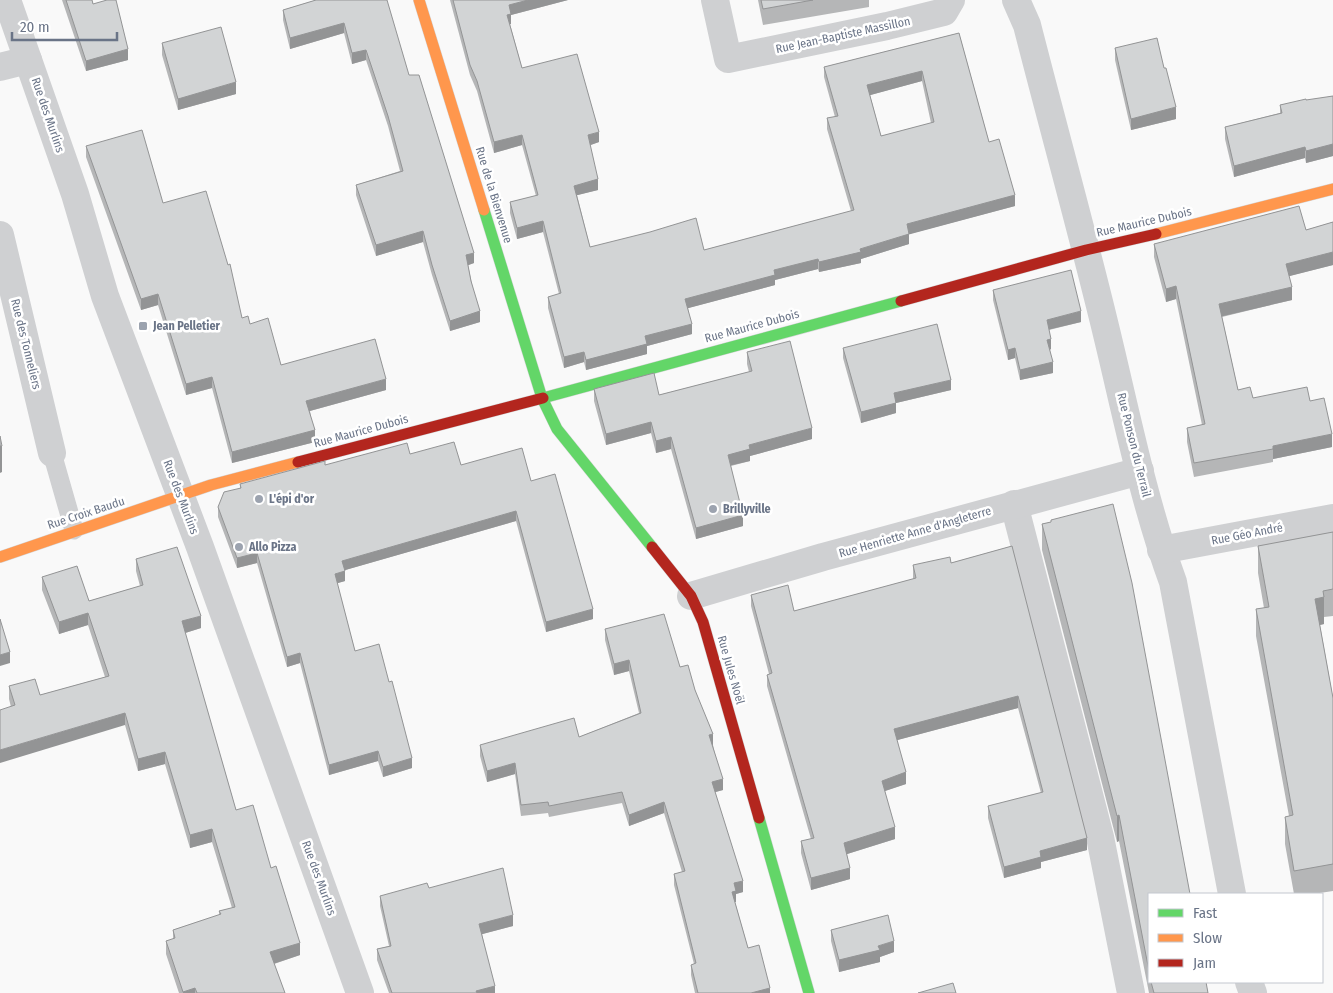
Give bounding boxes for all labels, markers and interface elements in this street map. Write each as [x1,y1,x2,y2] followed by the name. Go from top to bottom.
[12,10,118,42] scale bar
[775,14,911,56] street label: Rue Jean-Baptiste Massillon
[20,18,50,36] text: 20 m
[29,76,67,154] street label: Rue des Murlins
[473,145,515,245] street label: Rue de la Bienvenue
[1095,204,1193,240] street label: Rue Maurice Dubois
[8,297,44,391] street label: Rue des Tonneliers
[703,307,801,345] street label: Rue Maurice Dubois
[152,319,220,333] place label: Jean Pelletier
[137,320,149,332] marker: Jean Pelletier
[1114,391,1154,499] street label: Rue Ponson du Terrail
[312,412,410,450] street label: Rue Maurice Dubois
[160,458,202,536] street label: Rue des Murlins
[269,492,315,506] place label: L'épi d'or
[253,493,265,505] marker: L'épi d'or
[46,494,126,532] street label: Rue Croix Baudu
[723,502,771,516] place label: Brillyville
[707,503,719,515] marker: Brillyville
[837,504,993,560] street label: Rue Henriette Anne d'Angleterre
[1210,520,1284,548] street label: Rue Géo André
[248,540,296,554] place label: Allo Pizza
[233,541,245,553] marker: Allo Pizza
[715,634,747,706] street label: Rue Jules Noël
[299,839,339,917] street label: Rue des Murlins
[1148,893,1323,983] legend
[1193,904,1217,922] text: Fast
[1193,929,1222,947] text: Slow
[1193,954,1216,972] text: Jam

